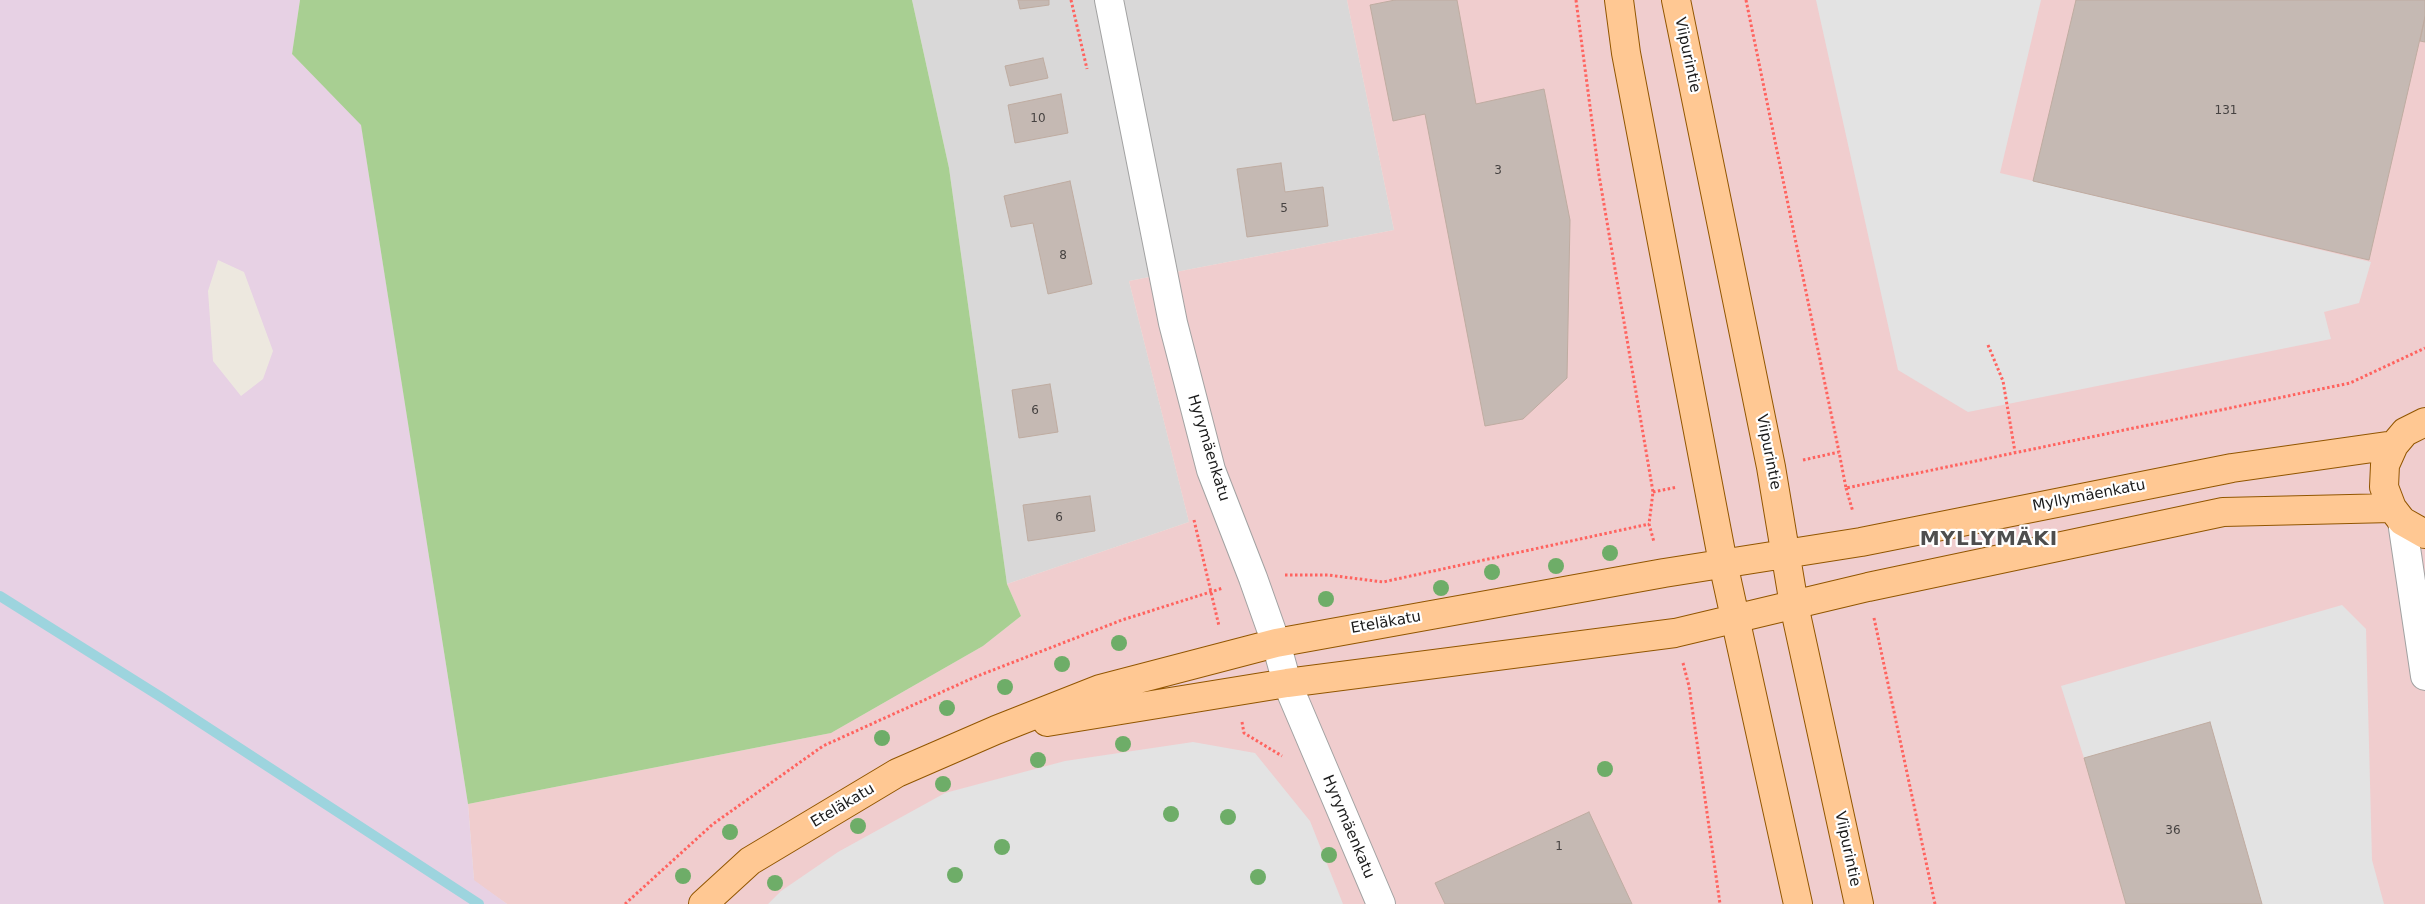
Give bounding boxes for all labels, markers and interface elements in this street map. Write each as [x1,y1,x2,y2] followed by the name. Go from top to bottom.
[1670,16,1704,94] street label: Viipurintie
[2215,104,2237,118] house number: 131
[1030,112,1046,126] house number: 10
[1494,164,1502,178] house number: 3
[1280,202,1288,216] house number: 5
[1059,249,1067,263] house number: 8
[1183,392,1233,504] street label: Hyrymäenkatu
[1031,404,1039,418] house number: 6
[1752,413,1784,491] street label: Viipurintie
[2031,476,2147,516] street label: Myllymäenkatu
[1055,511,1063,525] house number: 6
[1919,528,2059,552] district label: MYLLYMÄKI
[1350,608,1422,638] street label: Eteläkatu
[1318,773,1378,881] street label: Hyrymäenkatu
[808,780,878,832] street label: Eteläkatu
[1830,810,1864,888] street label: Viipurintie
[2165,824,2181,838] house number: 36
[1555,840,1563,854] house number: 1

